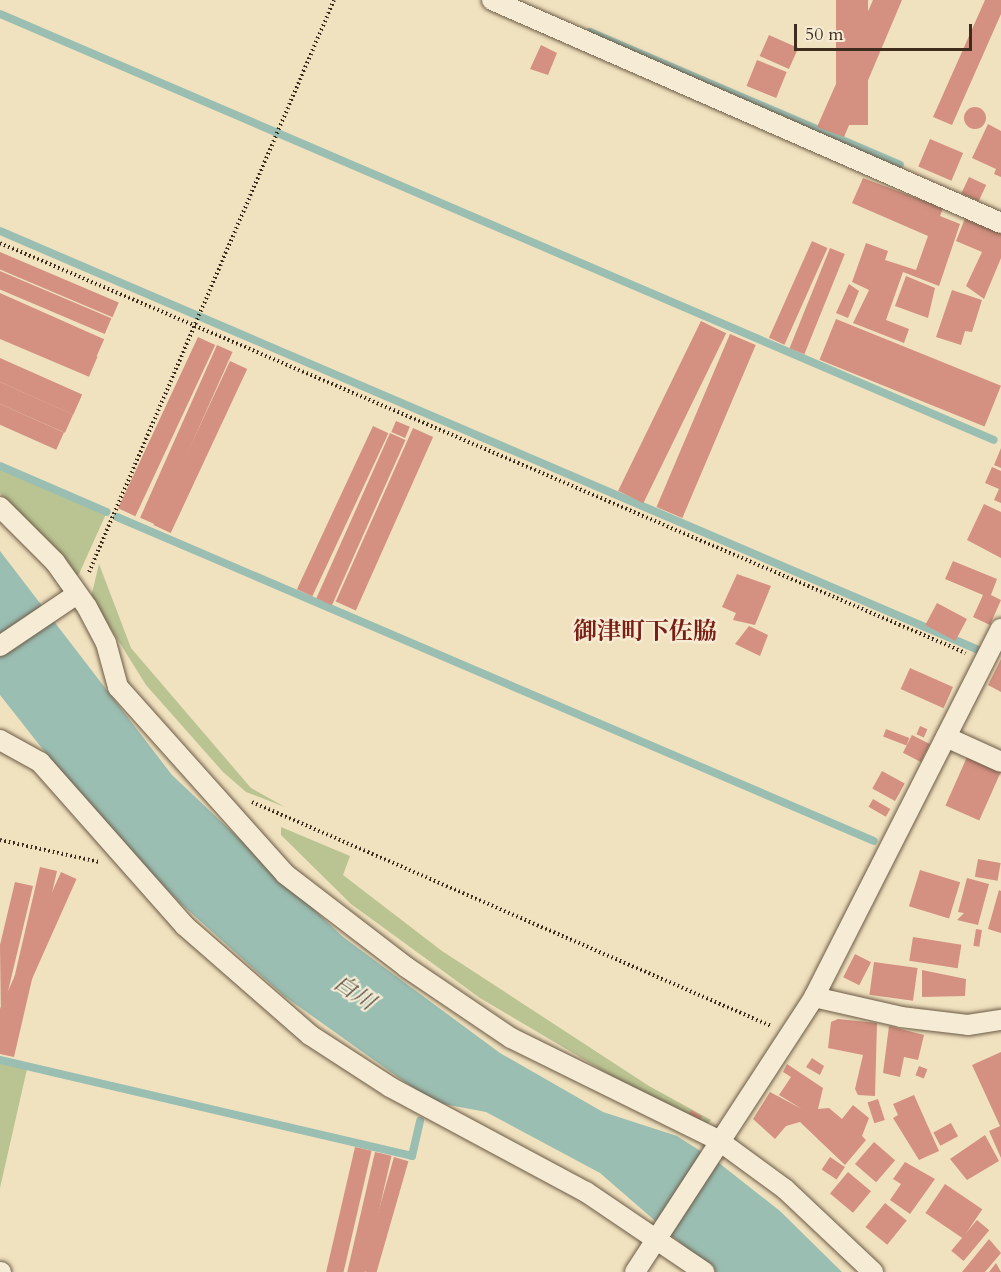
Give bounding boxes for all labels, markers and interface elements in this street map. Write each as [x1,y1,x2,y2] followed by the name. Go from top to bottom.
[797,12,976,50] scale bar
[805,22,844,47] text: 50 m
[573,618,717,646] district label: 御津町下佐脇
[328,970,380,1016] water label: 白川

